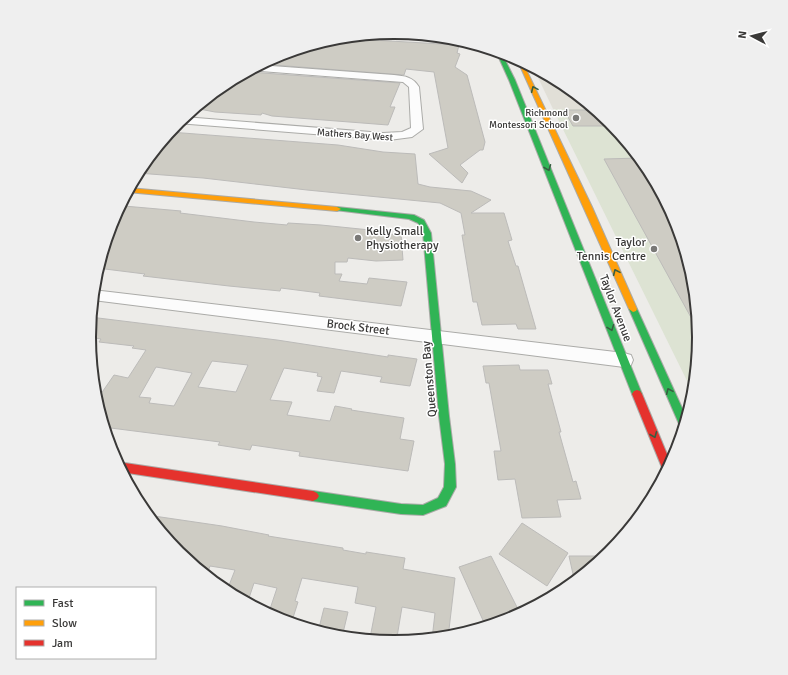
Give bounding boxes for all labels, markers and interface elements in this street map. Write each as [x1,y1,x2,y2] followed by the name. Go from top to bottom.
[732,16,772,56] north arrow
[736,30,749,39] text: N
[530,86,538,93] one-way arrow
[489,107,568,131] place label: Richmond Montessori School
[571,113,581,123] marker: Richmond Montessori School
[317,126,394,144] street label: Mathers Bay West
[543,164,551,171] one-way arrow
[366,224,439,253] place label: Kelly Small Physiotherapy
[353,233,363,243] marker: Kelly Small Physiotherapy
[577,235,647,264] place label: Taylor Tennis Centre
[649,244,659,254] marker: Taylor Tennis Centre
[613,268,621,276] one-way arrow
[596,272,635,344] street label: Taylor Avenue
[326,316,390,339] street label: Brock Street
[607,325,615,332] one-way arrow
[419,340,440,418] street label: Queenston Bay
[666,387,674,395] one-way arrow
[649,431,657,439] one-way arrow
[16,587,156,659] legend
[52,596,73,611] text: Fast
[52,616,77,631] text: Slow
[52,636,73,651] text: Jam

